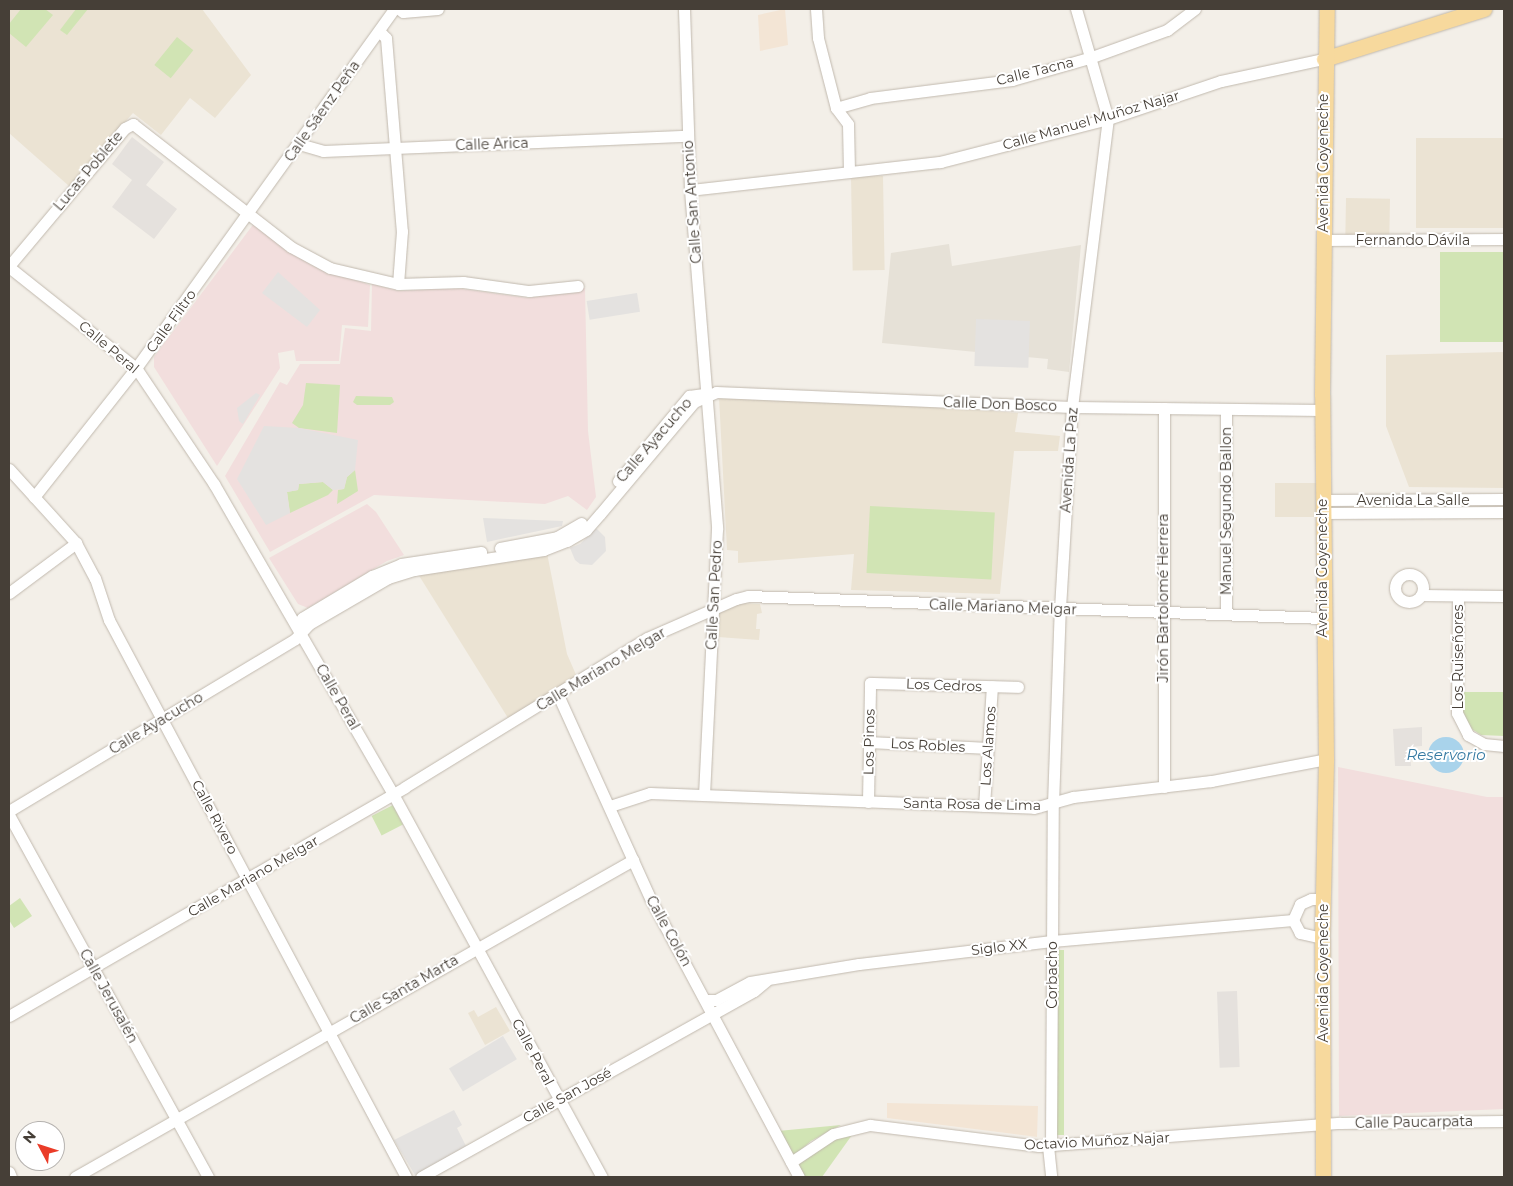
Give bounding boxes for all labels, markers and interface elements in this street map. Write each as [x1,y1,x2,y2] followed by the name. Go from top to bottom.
[995,53,1075,89] street label: Calle Tacna
[281,57,363,165] street label: Calle Sáenz Peña
[1001,87,1181,153] street label: Calle Manuel Muñoz Najar
[1315,94,1331,232] street label: Avenida Goyeneche
[50,128,126,214] street label: Lucas Poblete
[455,134,529,154] street label: Calle Arica
[679,140,705,264] street label: Calle San Antonio
[1356,232,1470,248] street label: Fernando Dávila
[142,286,200,356] street label: Calle Filtro
[76,317,142,377] street label: Calle Peral
[613,394,695,486] street label: Calle Ayacucho
[943,394,1057,414] street label: Calle Don Bosco
[1057,407,1081,513] street label: Avenida La Paz
[1218,427,1234,595] street label: Manuel Segundo Ballon
[1356,492,1470,508] street label: Avenida La Salle
[1314,499,1330,637] street label: Avenida Goyeneche
[1155,513,1171,683] street label: Jirón Bartolomé Herrera
[703,540,725,650] street label: Calle San Pedro
[929,596,1077,618] street label: Calle Mariano Melgar
[1450,605,1466,709] street label: Los Ruiseñores
[533,624,669,714] street label: Calle Mariano Melgar
[312,661,364,733] street label: Calle Peral
[906,675,982,695] street label: Los Cedros
[106,688,206,758] street label: Calle Ayacucho
[977,706,999,786] street label: Los Alamos
[860,709,878,775] street label: Los Pinos
[890,735,966,755] street label: Los Robles
[1406,746,1486,764] water label: Reservorio
[188,777,242,857] street label: Calle Rivero
[903,794,1041,814] street label: Santa Rosa de Lima
[185,832,321,920] street label: Calle Mariano Melgar
[643,893,695,969] street label: Calle Colón
[1315,904,1331,1042] street label: Avenida Goyeneche
[970,935,1028,959] street label: Siglo XX
[1044,941,1060,1009] street label: Corbacho
[76,946,142,1046] street label: Calle Jerusalén
[347,951,461,1027] street label: Calle Santa Marta
[508,1016,558,1088] street label: Calle Peral
[520,1064,614,1126] street label: Calle San José
[1355,1113,1473,1131] street label: Calle Paucarpata
[15,1121,65,1171] north arrow
[19,1127,40,1147] text: N
[1024,1129,1170,1153] street label: Octavio Muñoz Najar

